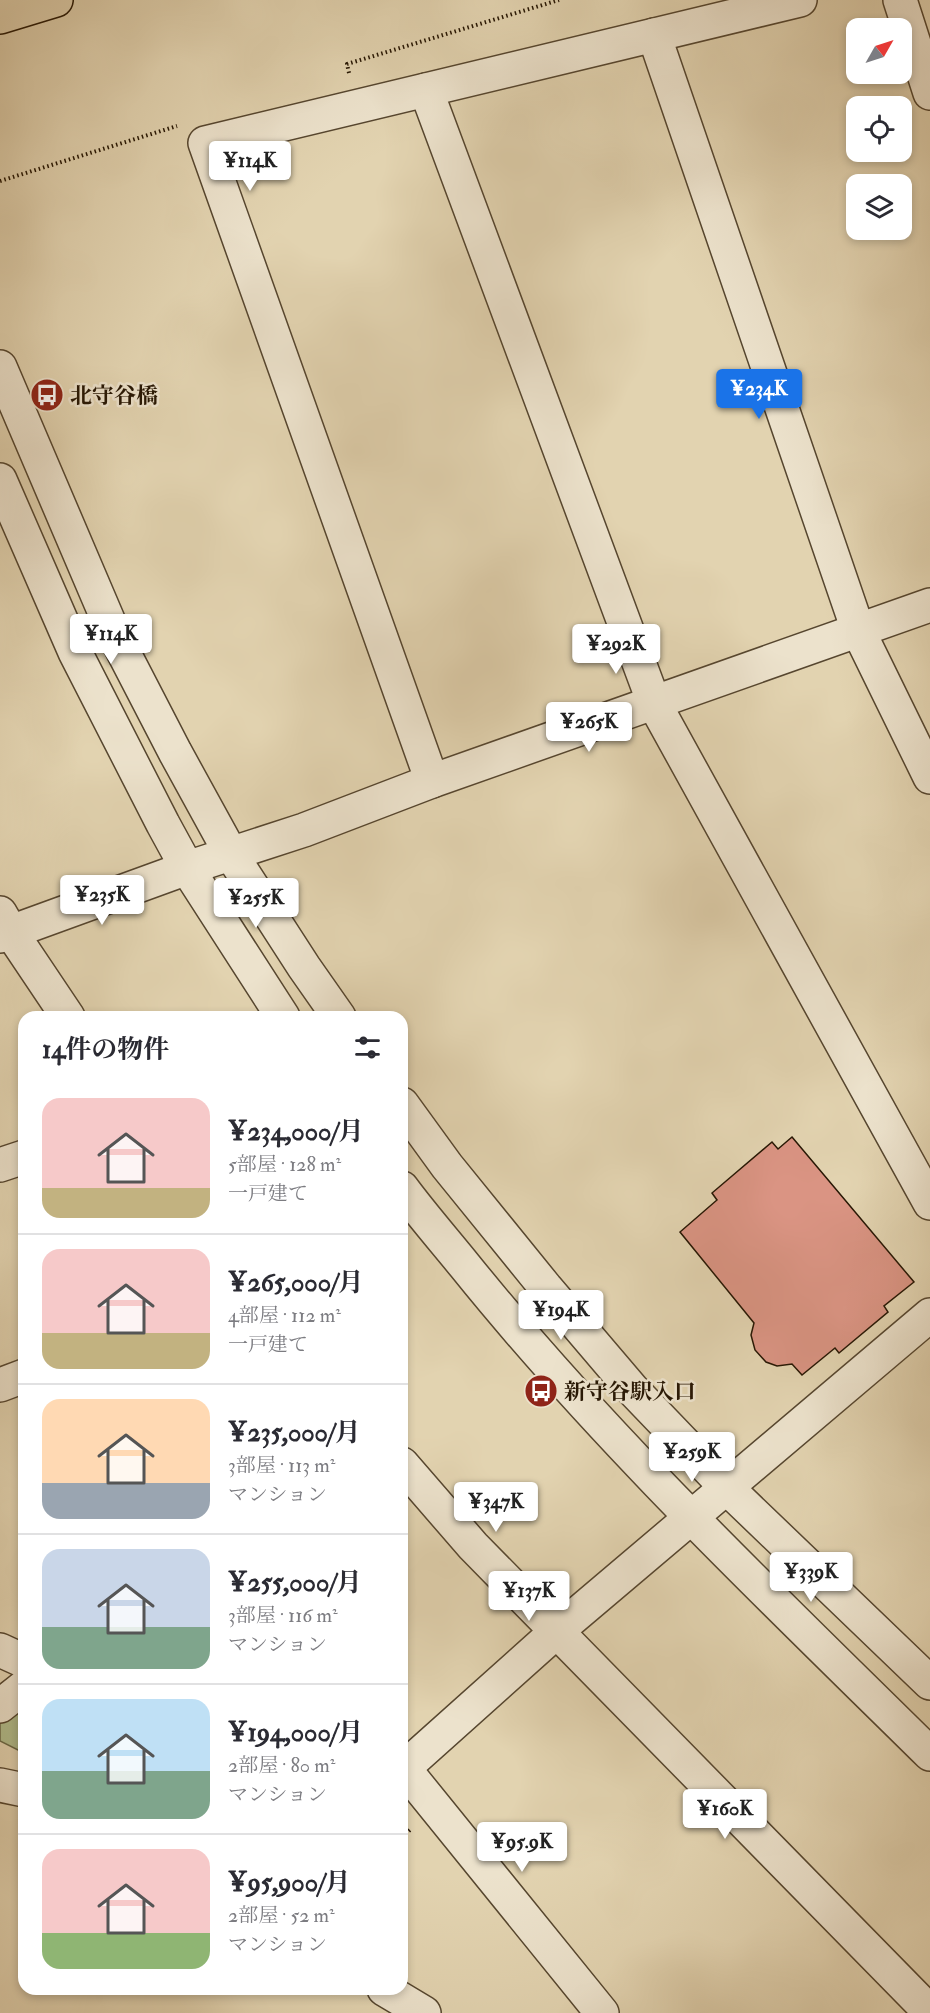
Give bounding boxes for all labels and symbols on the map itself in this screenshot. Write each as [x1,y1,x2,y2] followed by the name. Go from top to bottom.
[846,18,912,84] north arrow
[208,141,292,192] pin: ¥114K
[717,369,801,420] pin: ¥234K
[29,377,65,413] bus stop icon: 北守谷橋
[70,382,158,410] place label: 北守谷橋
[69,614,153,665] pin: ¥114K
[574,624,658,675] pin: ¥292K
[547,702,631,753] pin: ¥265K
[60,875,144,926] pin: ¥235K
[214,878,298,929] pin: ¥255K
[519,1290,603,1341] pin: ¥194K
[523,1373,559,1409] bus stop icon: 新守谷駅入口
[564,1378,696,1406] place label: 新守谷駅入口
[650,1432,734,1483] pin: ¥259K
[454,1482,538,1533] pin: ¥347K
[769,1552,853,1603] pin: ¥339K
[487,1571,571,1622] pin: ¥137K
[683,1789,767,1840] pin: ¥160K
[473,1822,571,1873] pin: ¥95.9K

